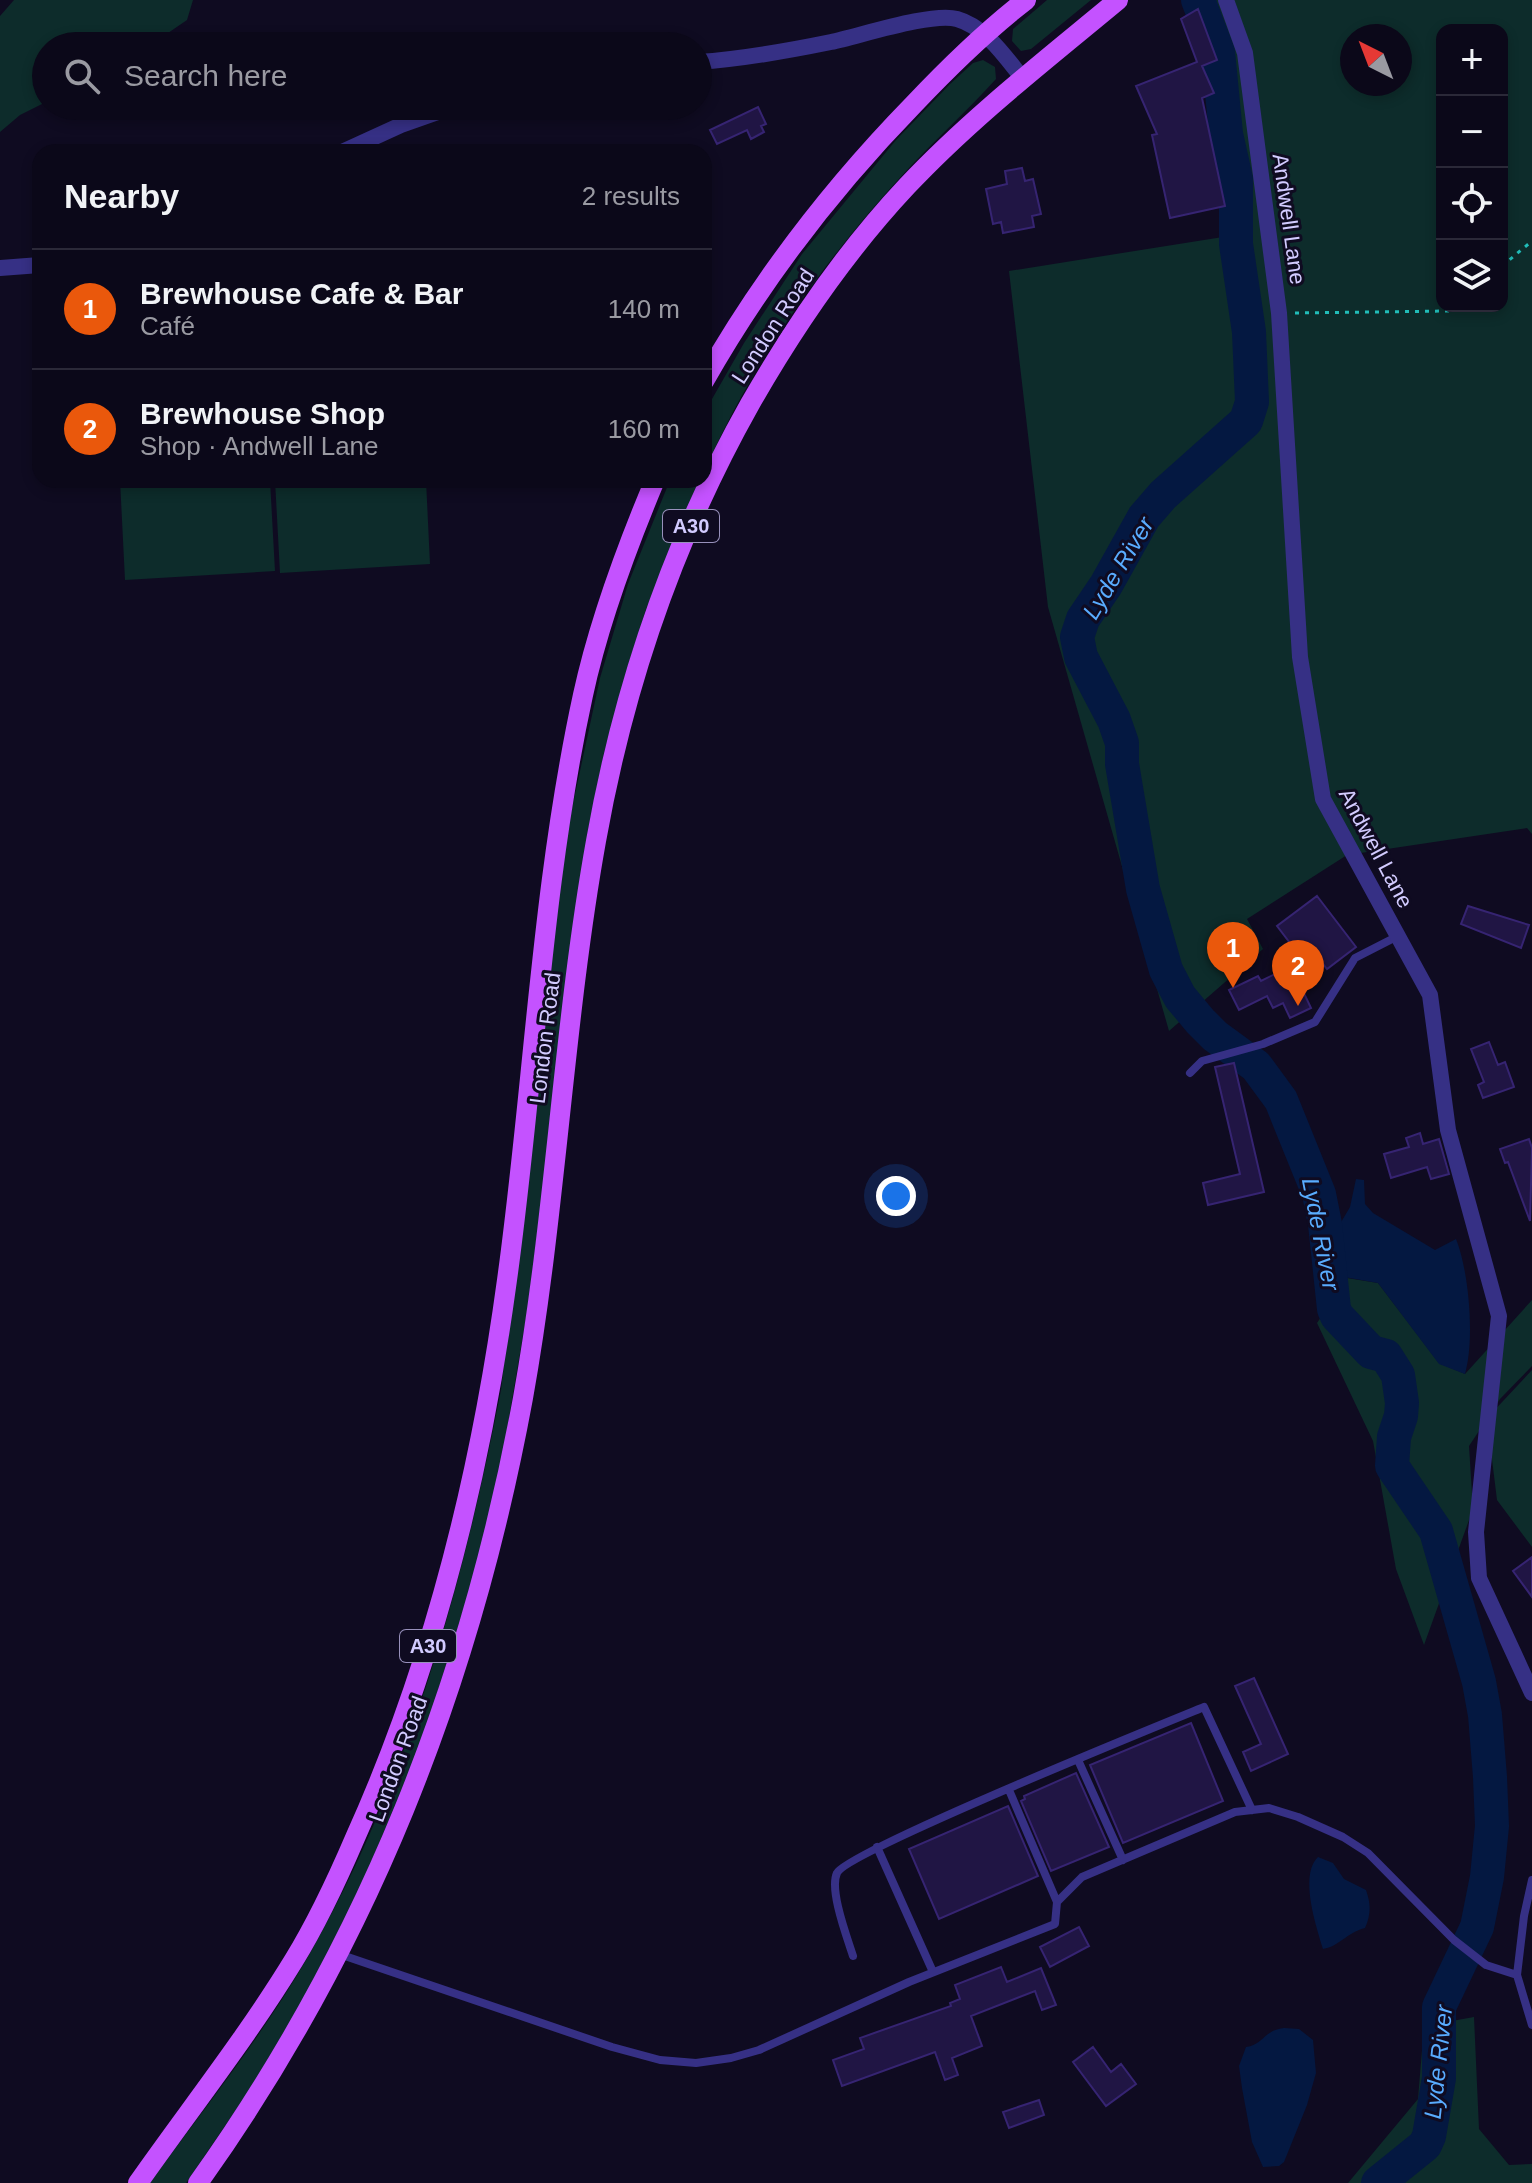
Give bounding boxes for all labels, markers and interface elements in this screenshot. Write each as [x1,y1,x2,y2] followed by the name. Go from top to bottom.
[1340,24,1412,96] north arrow
[1436,24,1508,312] map controls
[1436,24,1508,96] button: +
[32,32,712,120] search box
[60,54,104,98] icon: search
[124,59,287,92] text: Search here
[1436,96,1508,168] button: −
[1267,152,1311,286] street label: Andwell Lane
[1436,168,1508,240] button: locate
[64,177,179,215] text: Nearby
[582,181,680,211] text: 2 results
[1436,240,1508,312] button: layers
[727,264,819,388] street label: London Road
[140,277,463,310] text: Brewhouse Cafe & Bar
[83,294,97,324] text: 1
[608,294,680,324] text: 140 m
[140,311,195,341] text: Café
[140,397,385,430] text: Brewhouse Shop
[83,414,97,444] text: 2
[608,414,680,444] text: 160 m
[140,431,379,461] text: Shop · Andwell Lane
[663,510,719,542] road number: A30
[1077,511,1160,624] water label: Lyde River
[1334,784,1418,912] street label: Andwell Lane
[1207,922,1259,988] pin: 1
[1272,940,1324,1006] pin: 2
[525,971,565,1105] street label: London Road
[1297,1175,1345,1294] water label: Lyde River
[876,1176,916,1216] your location
[400,1630,456,1662] road number: A30
[364,1693,432,1825] street label: London Road
[1419,2003,1458,2120] water label: Lyde River

